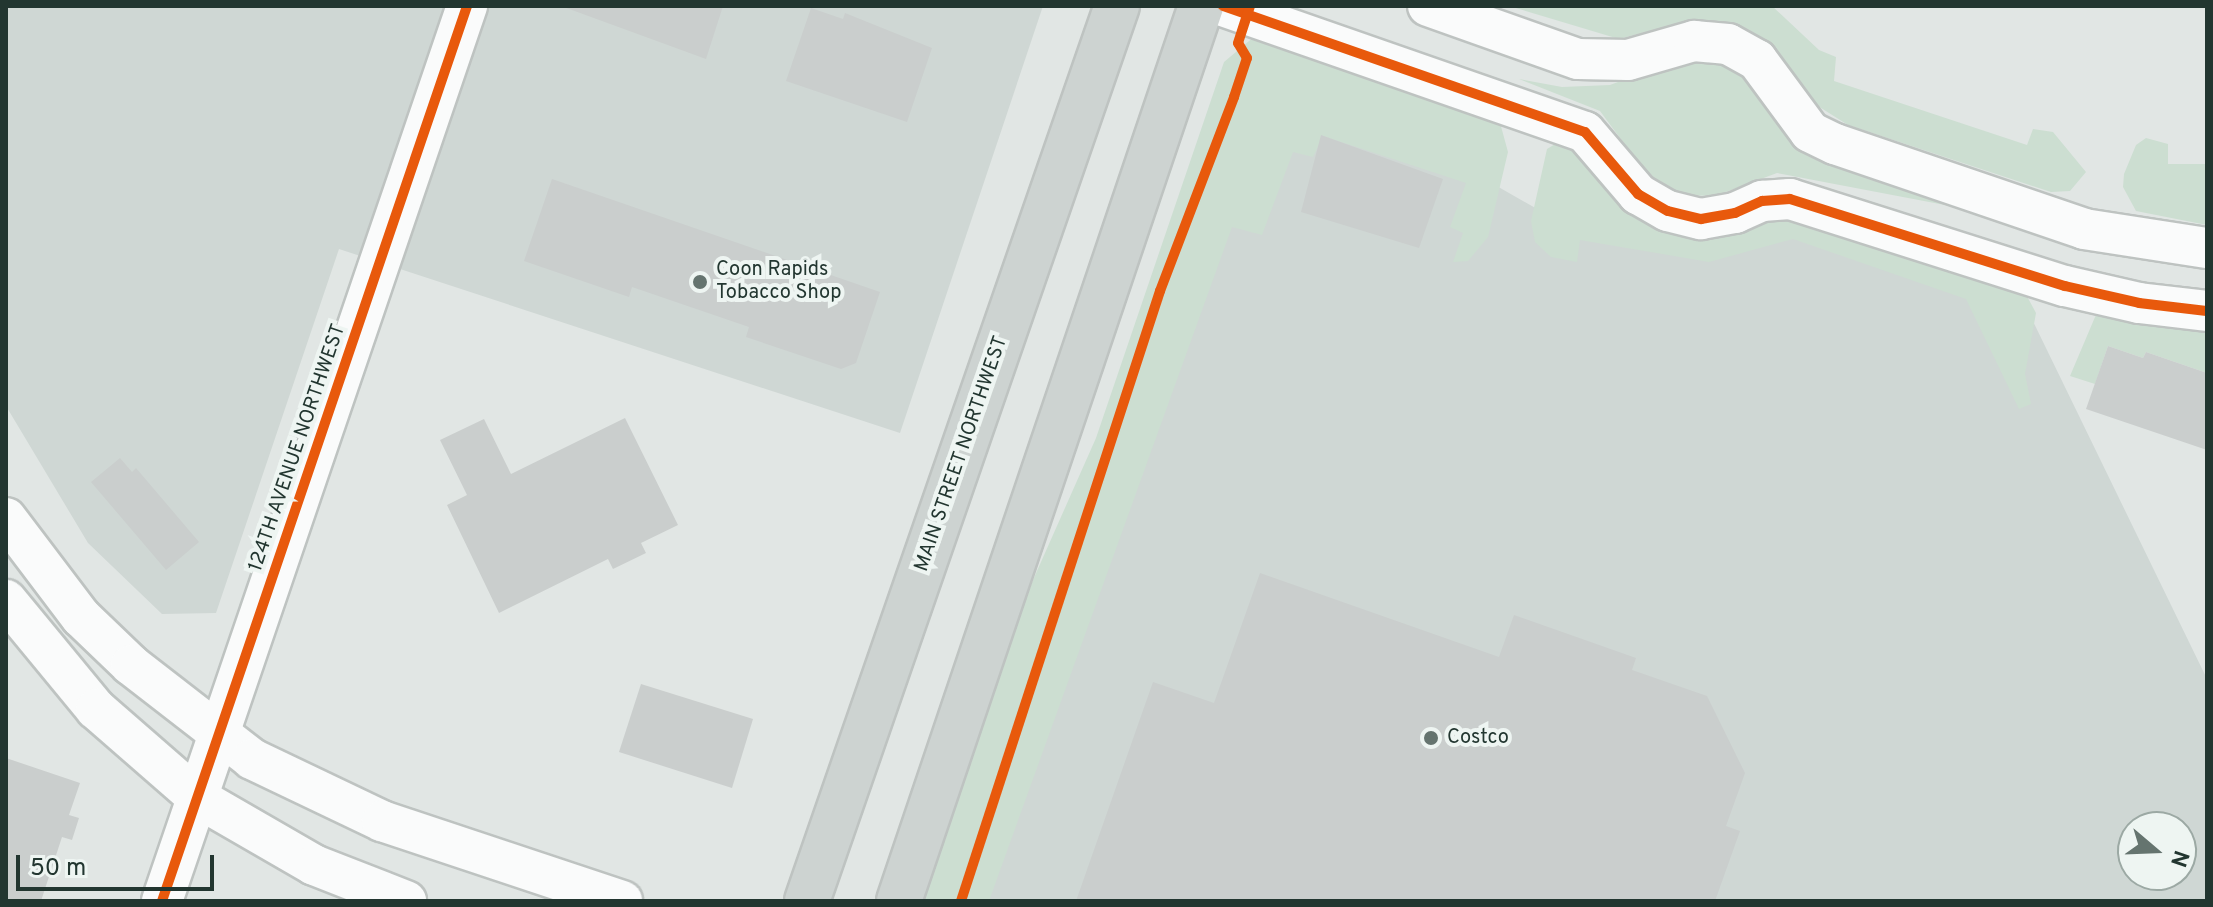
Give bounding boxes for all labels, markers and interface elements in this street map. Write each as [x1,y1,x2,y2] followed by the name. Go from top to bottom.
[716,258,841,305] place label: Coon Rapids Tobacco Shop
[691,273,709,291] marker: Coon Rapids Tobacco Shop
[244,321,352,575] street label: 124TH AVENUE NORTHWEST
[910,333,1014,575] street label: MAIN STREET NORTHWEST
[1447,726,1509,750] place label: Costco
[1422,729,1440,747] marker: Costco
[2117,811,2197,891] north arrow
[20,839,218,889] scale bar
[2163,846,2194,870] text: N
[30,854,86,884] text: 50 m

